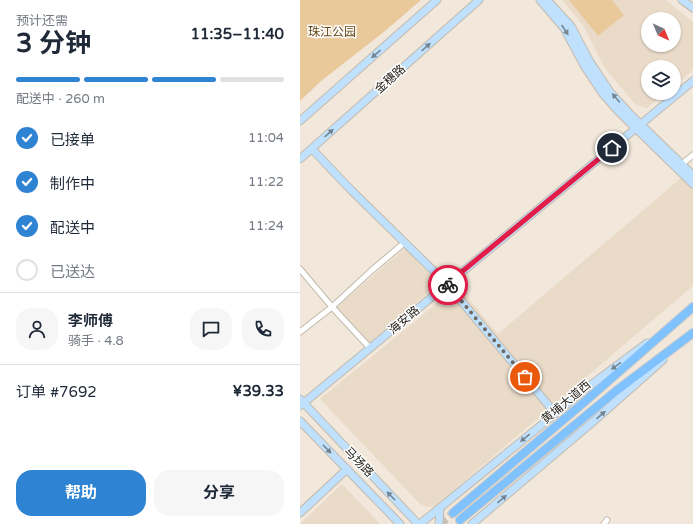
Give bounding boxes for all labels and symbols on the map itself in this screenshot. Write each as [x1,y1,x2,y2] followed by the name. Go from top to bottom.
[641,12,681,52] north arrow
[308,25,356,39] park label: 珠江公园
[561,25,569,35] one-way arrow
[421,42,432,51] one-way arrow
[371,49,381,58] one-way arrow
[372,62,408,96] street label: 金穗路
[611,93,620,104] one-way arrow
[324,128,334,138] one-way arrow
[595,131,629,165] pin
[428,265,468,305] courier
[386,303,422,337] street label: 海安路
[508,360,542,394] pin
[611,362,621,370] one-way arrow
[539,377,593,427] street label: 黄埔大道西
[596,411,607,420] one-way arrow
[520,433,531,442] one-way arrow
[322,444,332,454] one-way arrow
[341,444,377,480] street label: 马场路
[387,491,396,501] one-way arrow
[497,494,507,503] one-way arrow

